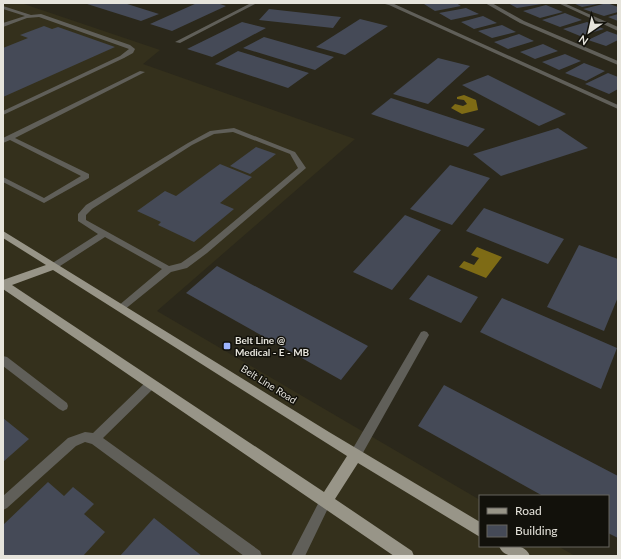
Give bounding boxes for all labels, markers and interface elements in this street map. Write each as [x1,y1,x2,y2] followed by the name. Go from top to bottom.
[569,12,609,52] north arrow
[576,33,590,48] text: N
[235,334,310,358] place label: Belt Line @ Medical - E - MB
[222,341,232,351] marker: Belt Line @ Medical - E - MB
[239,362,299,406] street label: Belt Line Road
[479,495,609,547] legend
[515,503,542,518] text: Road
[515,523,558,538] text: Building

